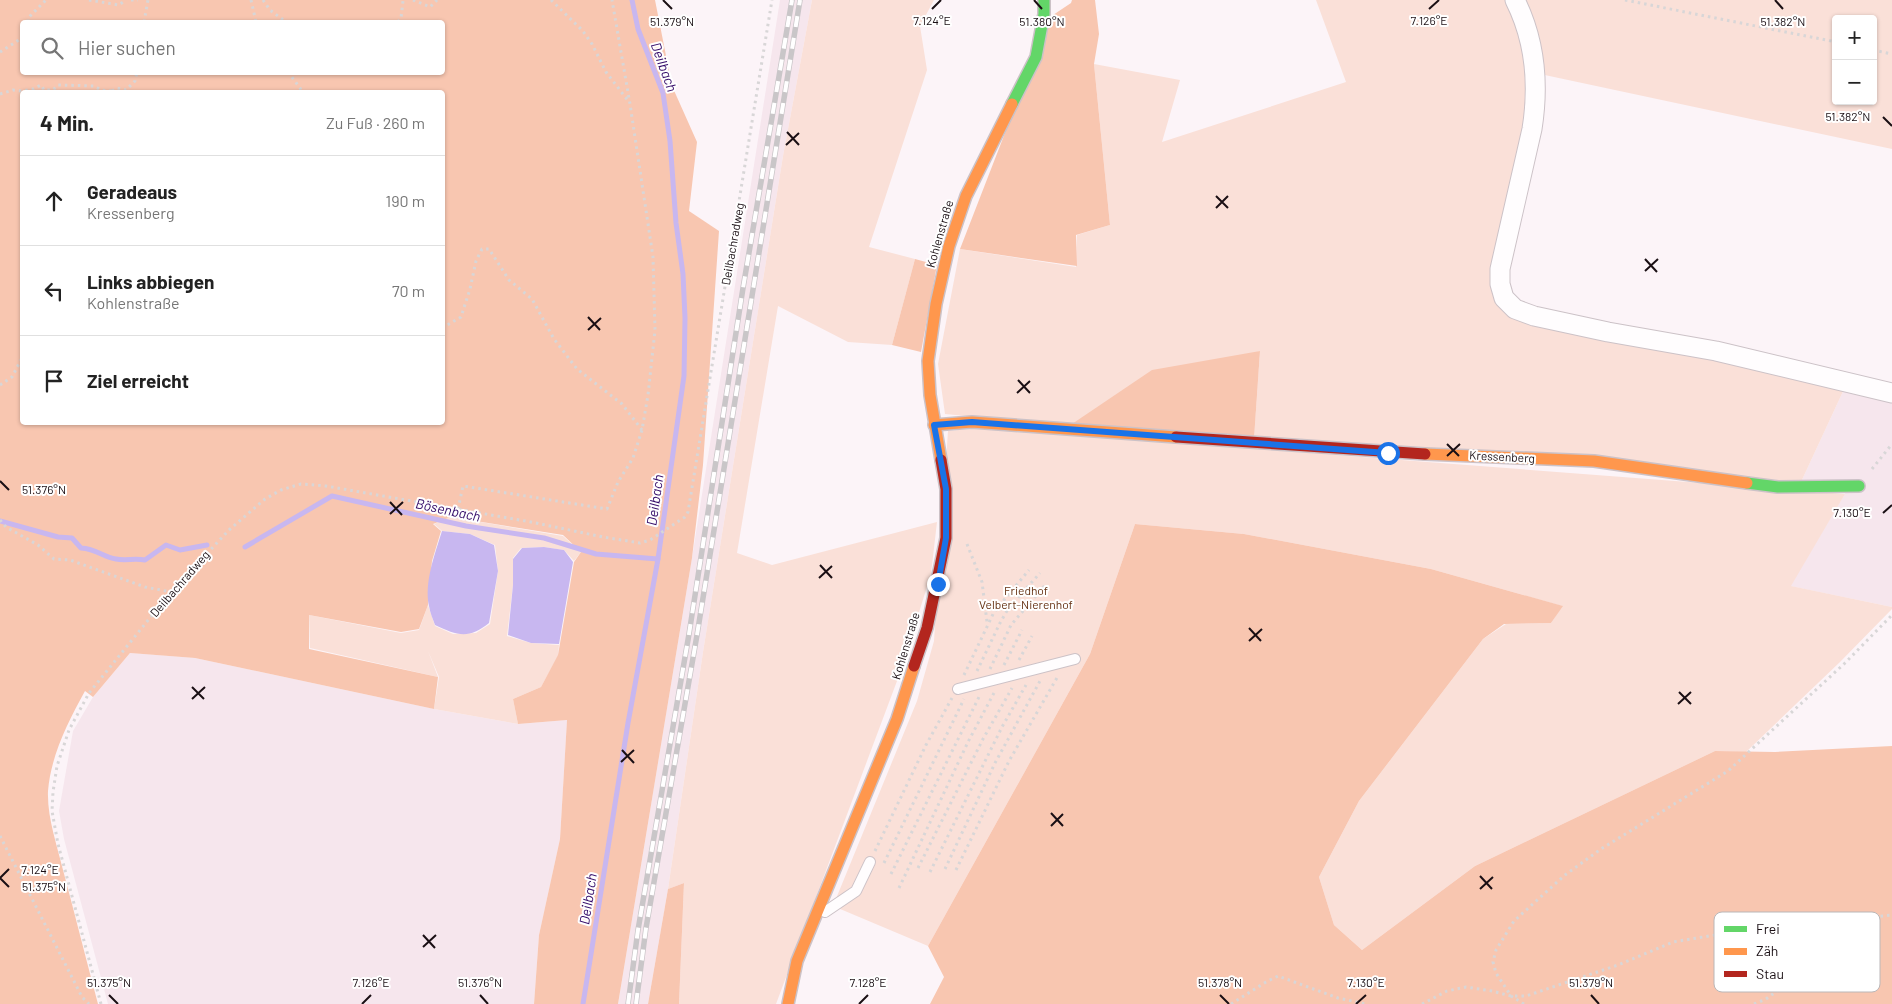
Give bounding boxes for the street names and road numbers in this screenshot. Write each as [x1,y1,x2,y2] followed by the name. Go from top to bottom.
[923,198,955,269] street label: Kohlenstraße
[718,202,746,286] street label: Deilbachradweg
[1469,447,1535,465] street label: Kressenberg
[147,547,212,619] street label: Deilbachradweg
[888,610,922,681] street label: Kohlenstraße

